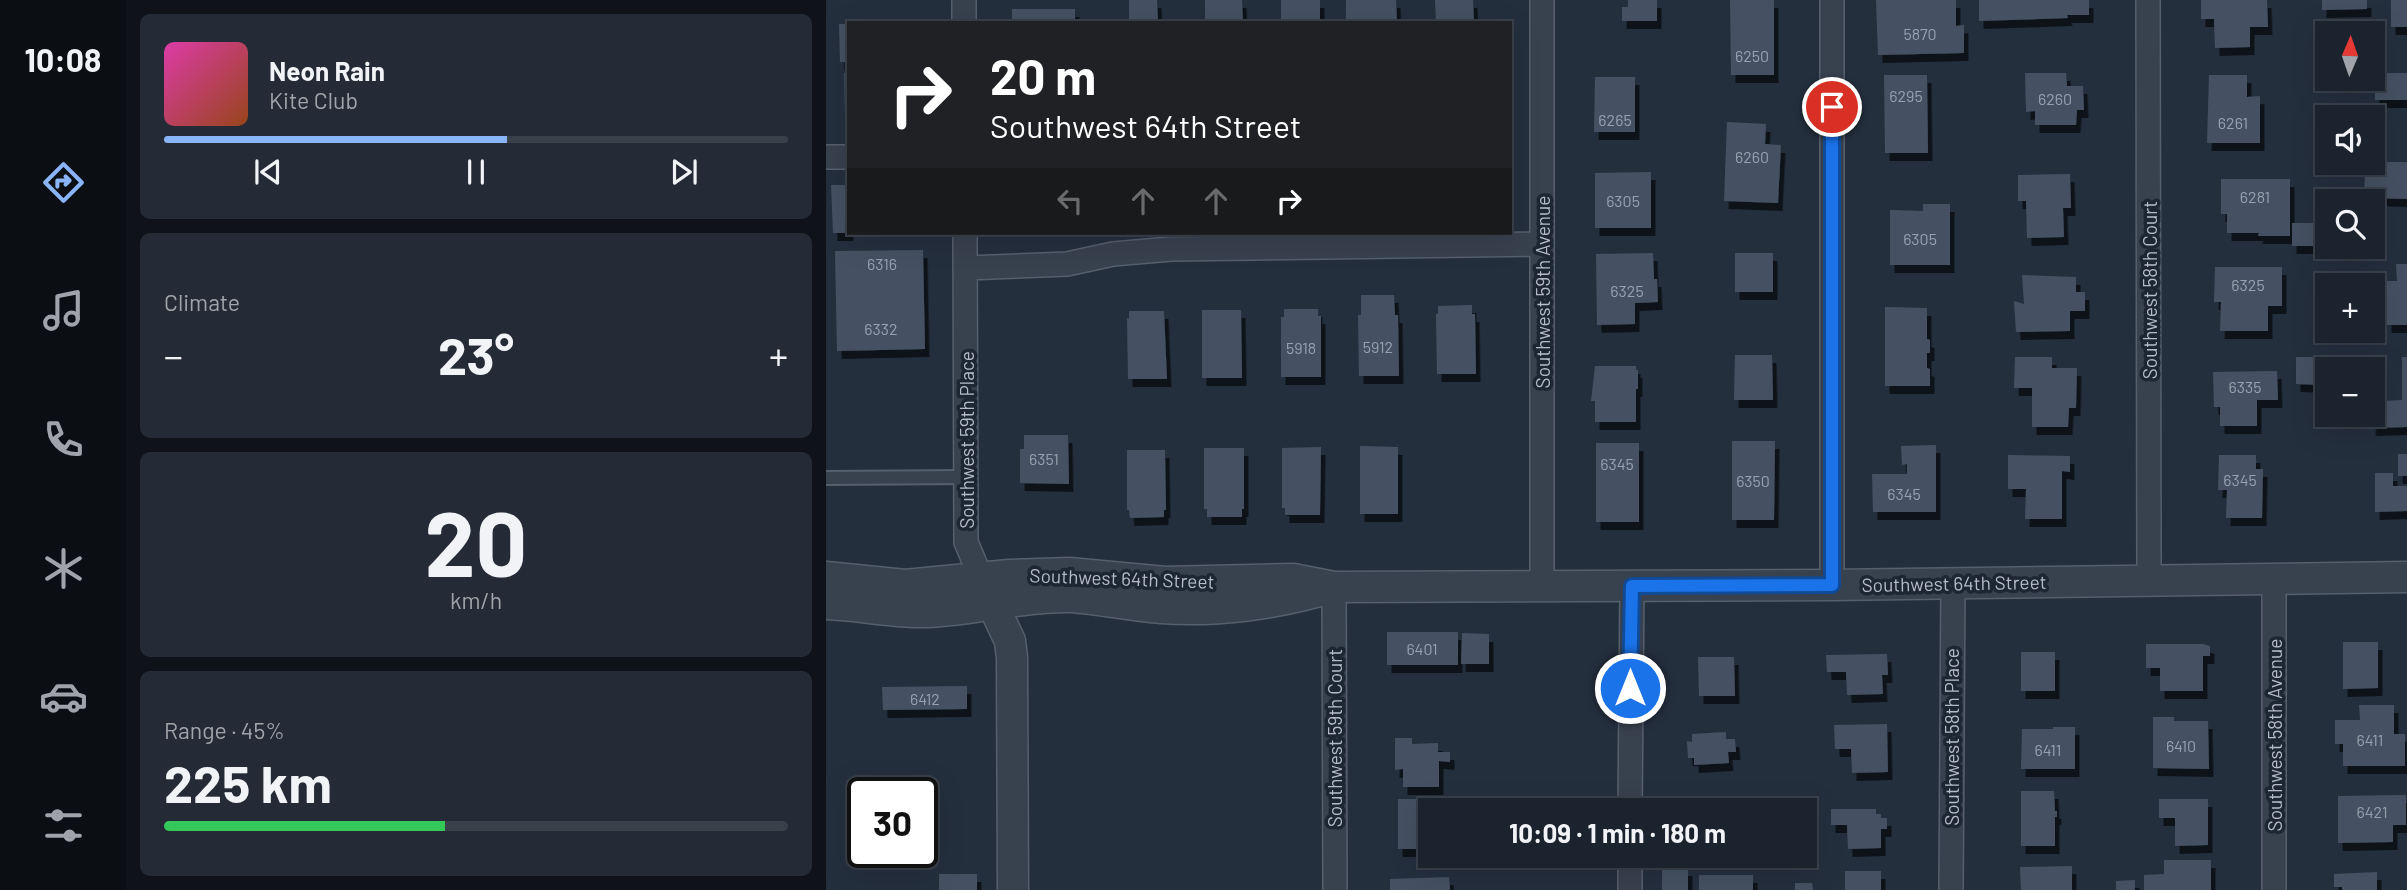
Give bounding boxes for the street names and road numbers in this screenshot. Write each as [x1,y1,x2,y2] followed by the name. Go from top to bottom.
[1531,196,1554,388] street label: Southwest 59th Avenue
[2138,201,2161,379] street label: Southwest 58th Court
[955,351,978,529] street label: Southwest 59th Place
[1029,563,1215,593] street label: Southwest 64th Street
[1861,570,2047,596] street label: Southwest 64th Street
[2263,639,2286,831] street label: Southwest 58th Avenue
[1940,648,1963,826] street label: Southwest 58th Place
[1323,649,1346,827] street label: Southwest 59th Court

